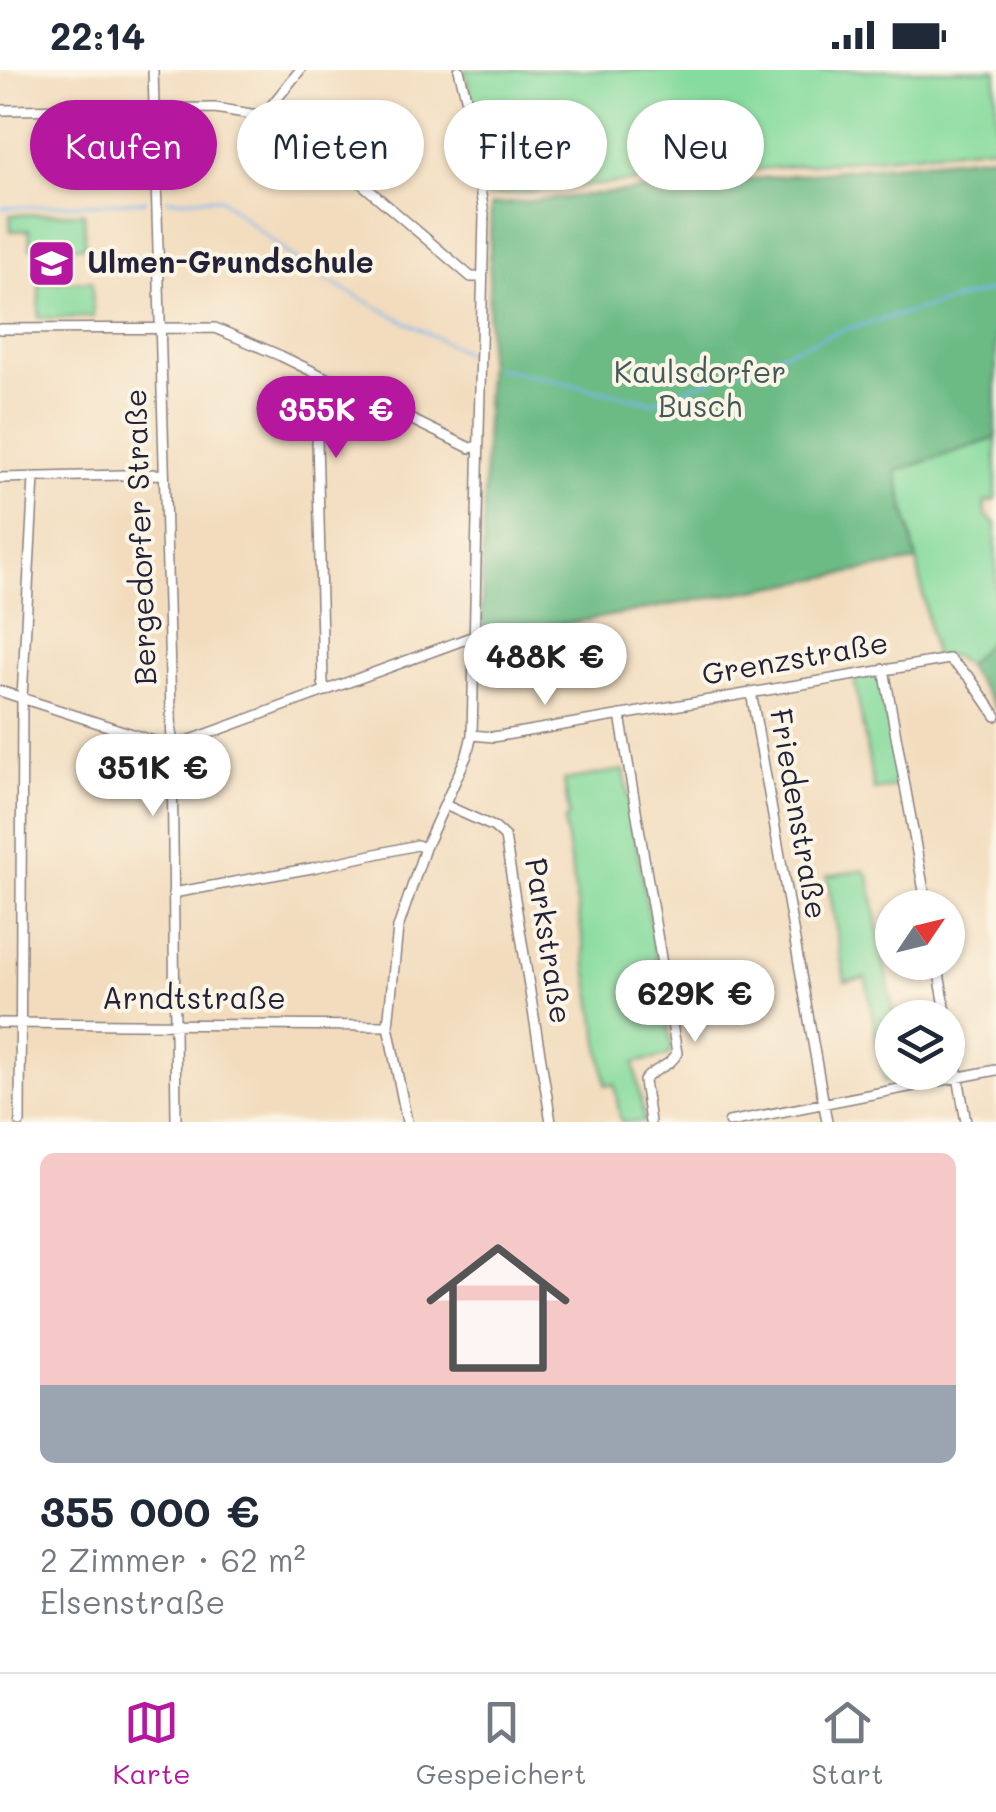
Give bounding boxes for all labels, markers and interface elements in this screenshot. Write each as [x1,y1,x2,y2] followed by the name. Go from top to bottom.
[50,10,145,60] text: 22:14
[30,100,217,190] chip: Kaufen
[237,100,424,190] chip: Mieten
[444,100,607,190] chip: Filter
[627,100,764,190] chip: Neu
[26,237,78,289] school or university icon: Ulmen-Grundschule
[87,241,374,281] place label: Ulmen-Grundschule
[614,351,786,425] park label: Kaulsdorfer Busch
[255,376,417,461] pin: 355K €
[278,387,394,429] text: 355K €
[114,388,164,686] street label: Bergedorfer Straße
[698,621,891,693] street label: Grenzstraße
[464,623,626,708] pin: 488K €
[486,634,604,676] text: 488K €
[762,705,838,922] street label: Friedenstraße
[72,734,234,819] pin: 351K €
[98,745,208,787] text: 351K €
[517,855,583,1026] street label: Parkstraße
[875,890,965,980] north arrow
[875,890,965,1090] map controls
[614,960,776,1045] pin: 629K €
[637,971,753,1013] text: 629K €
[102,977,286,1017] street label: Arndtstraße
[875,1000,965,1090] button: layers
[408,1218,588,1398] icon: home
[40,1483,260,1538] text: 355 000 €
[40,1538,306,1580] text: 2 Zimmer · 62 m²
[40,1580,225,1622] text: Elsenstraße
[113,1695,191,1791] tab: Karte
[416,1695,587,1791] tab: Gespeichert
[812,1695,883,1791] tab: Start

